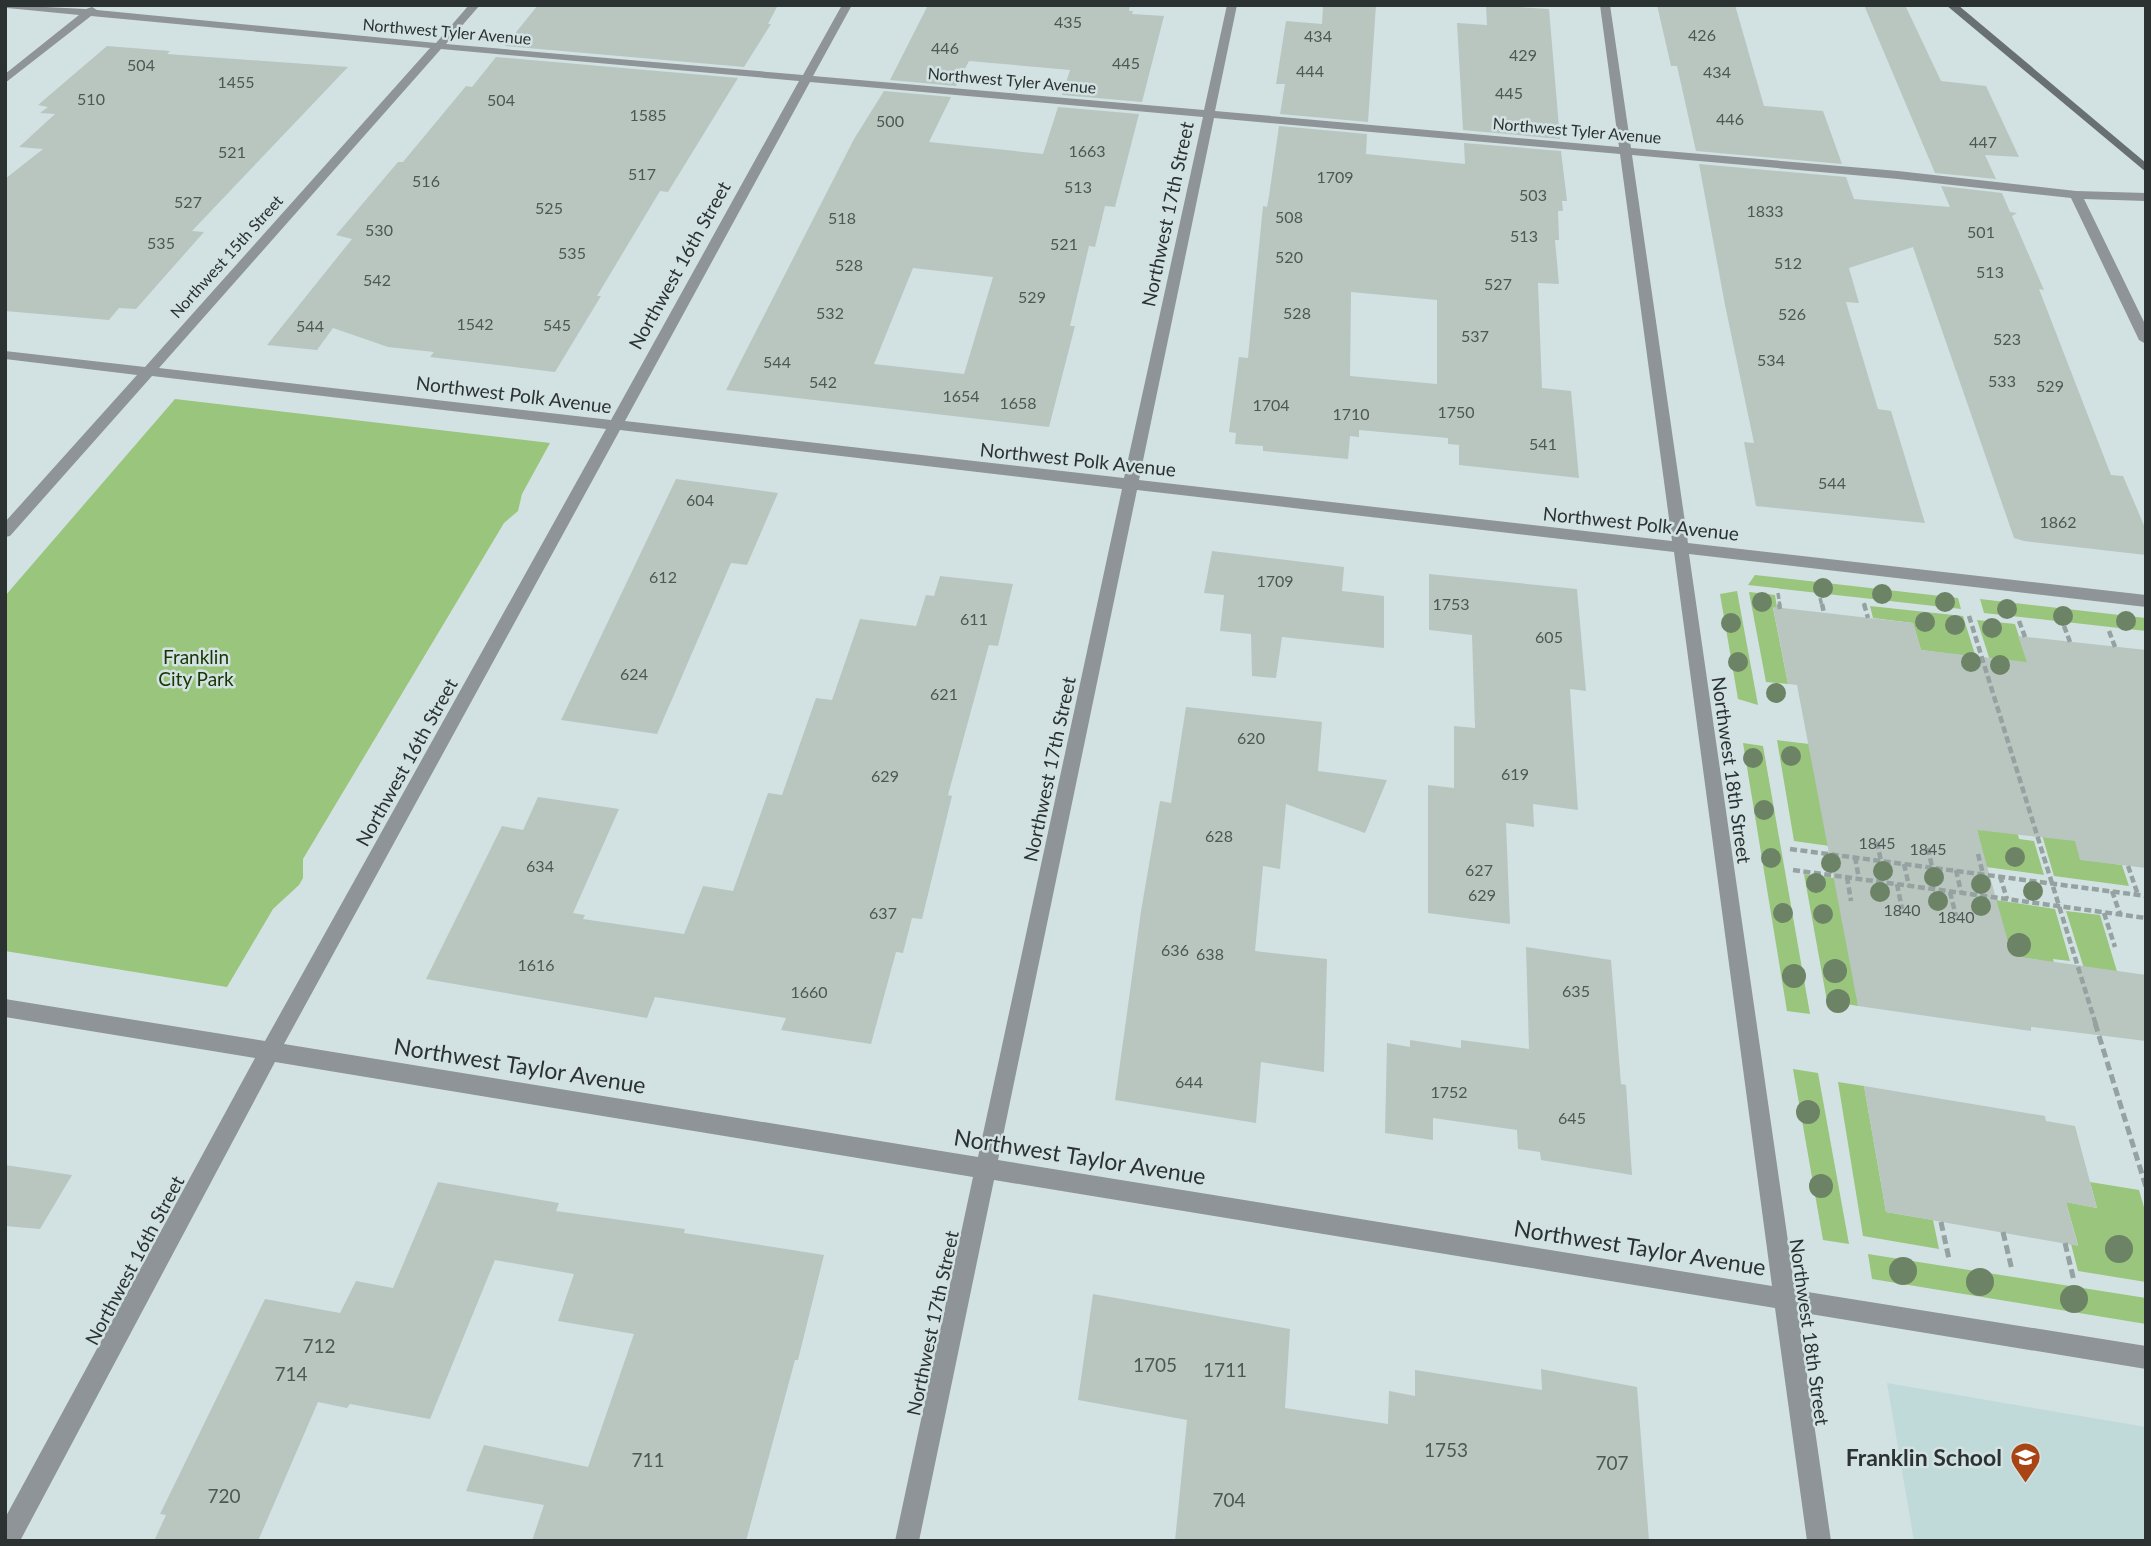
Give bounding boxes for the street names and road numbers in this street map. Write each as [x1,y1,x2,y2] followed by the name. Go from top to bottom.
[362,14,532,48] street label: Northwest Tyler Avenue
[927,63,1097,97] street label: Northwest Tyler Avenue
[1492,113,1662,147] street label: Northwest Tyler Avenue
[1136,119,1198,309] street label: Northwest 17th Street
[623,177,735,353] street label: Northwest 16th Street
[166,191,286,321] street label: Northwest 15th Street
[415,371,613,417] street label: Northwest Polk Avenue
[979,437,1177,481] street label: Northwest Polk Avenue
[1542,501,1740,545] street label: Northwest Polk Avenue
[350,674,462,850] street label: Northwest 16th Street
[1018,674,1080,864] street label: Northwest 17th Street
[1708,675,1757,865] street label: Northwest 18th Street
[392,1031,648,1099] street label: Northwest Taylor Avenue
[952,1122,1208,1190] street label: Northwest Taylor Avenue
[80,1171,188,1349] street label: Northwest 16th Street
[1512,1213,1768,1281] street label: Northwest Taylor Avenue
[901,1228,963,1418] street label: Northwest 17th Street
[1786,1237,1835,1427] street label: Northwest 18th Street

